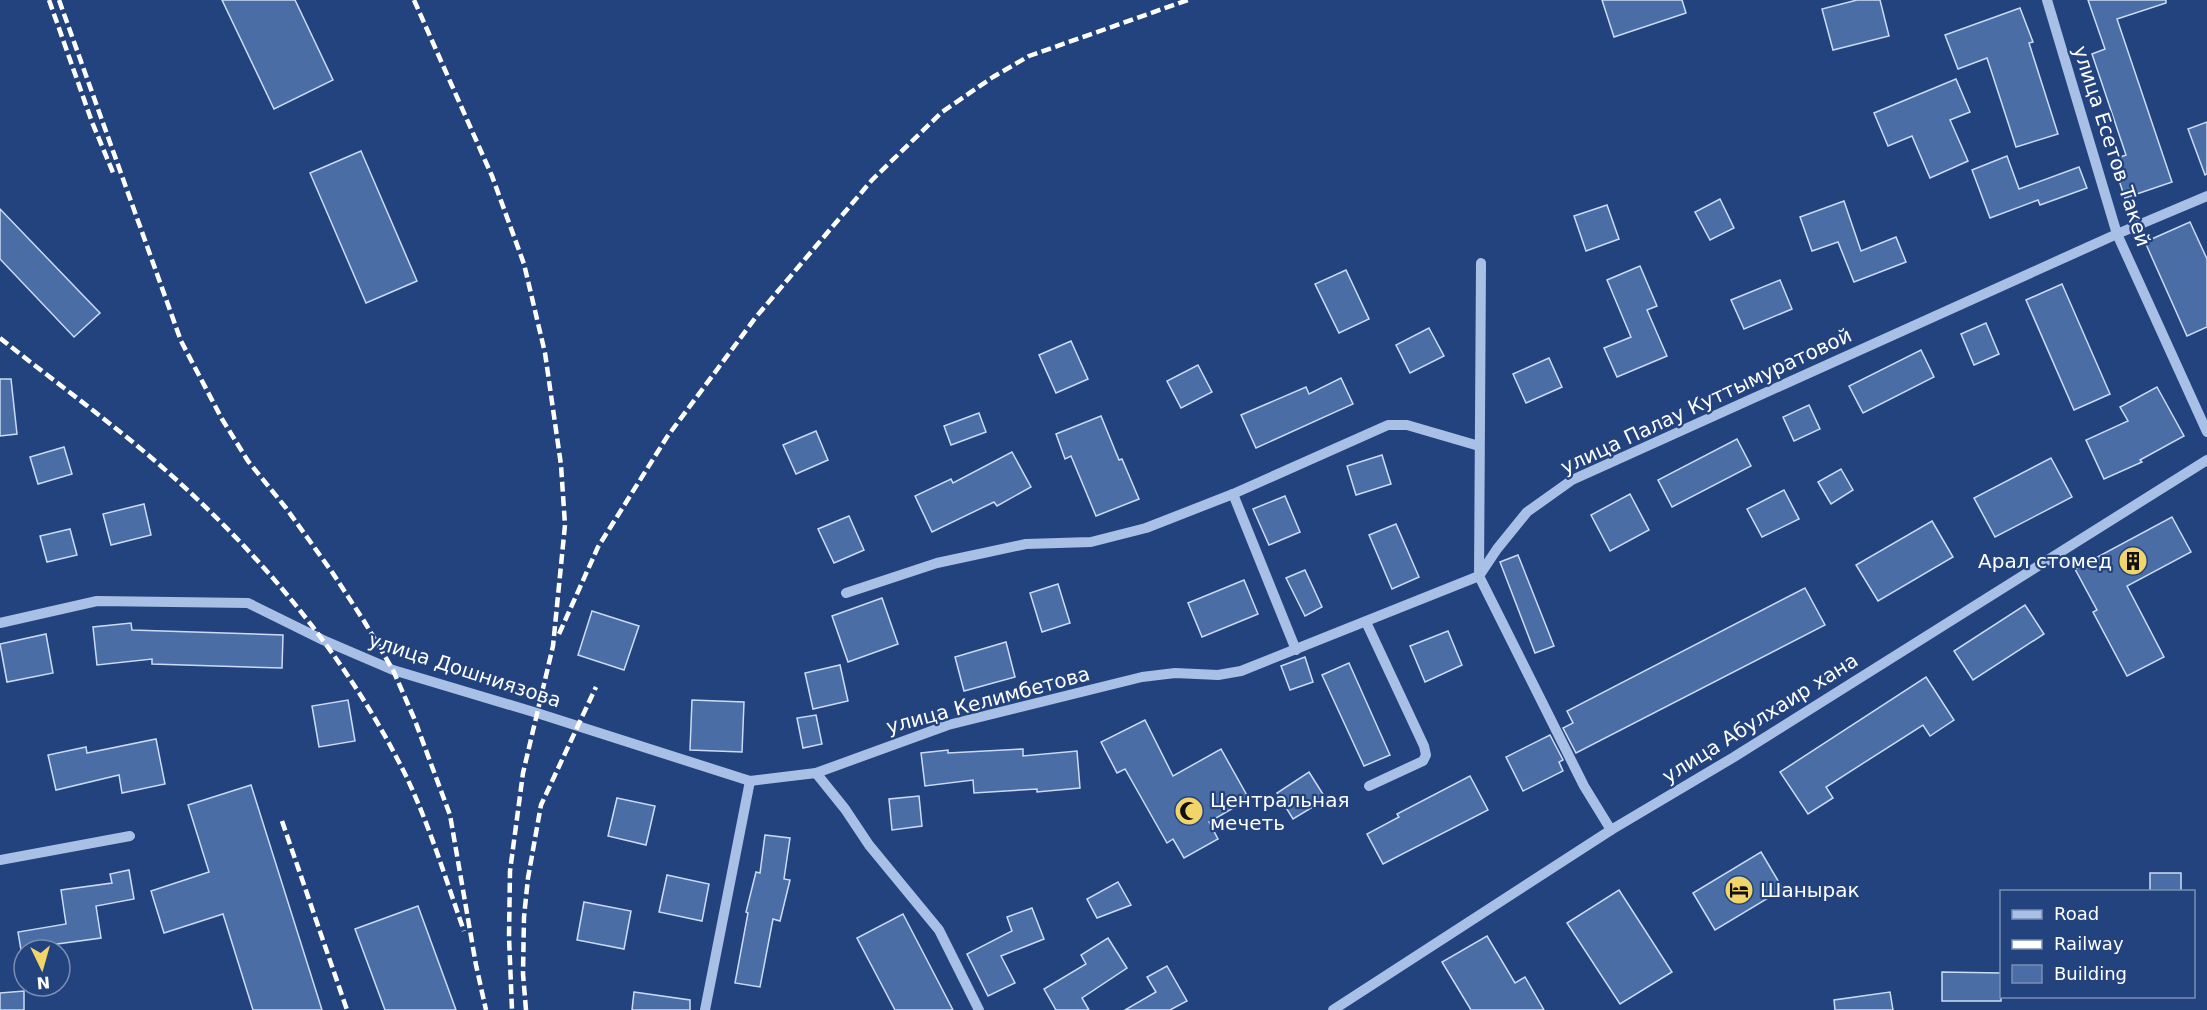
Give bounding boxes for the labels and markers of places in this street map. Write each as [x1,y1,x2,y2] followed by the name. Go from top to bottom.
[2117,545,2149,577] building icon: Арал стомед
[1978,549,2112,573] place label: Арал стомед
[1210,788,1349,835] place label: Центральная мечеть
[1173,795,1205,827] mosque icon: Центральная мечеть
[1723,874,1755,906] hotel icon: Шанырак
[1760,878,1860,902] place label: Шанырак

